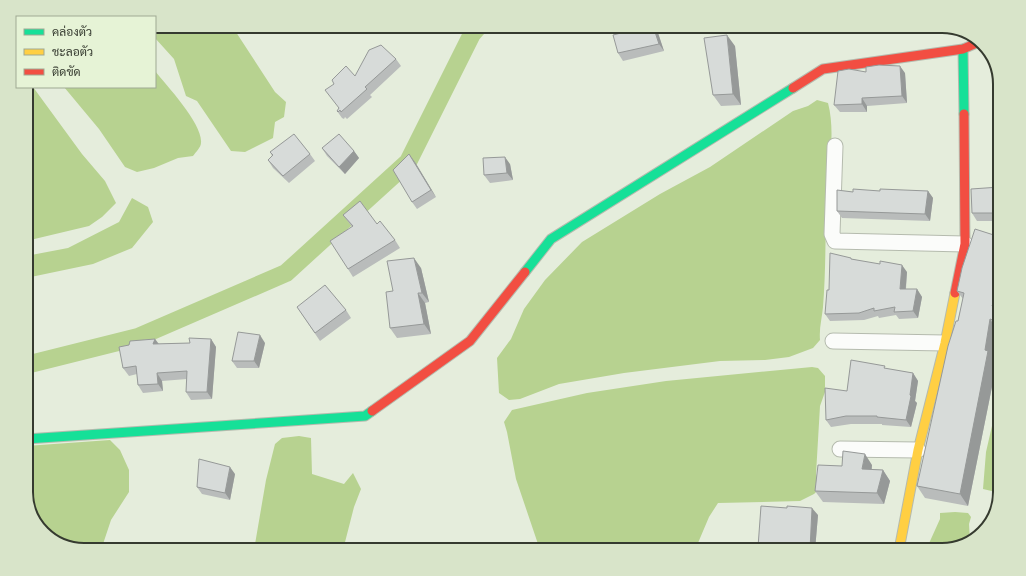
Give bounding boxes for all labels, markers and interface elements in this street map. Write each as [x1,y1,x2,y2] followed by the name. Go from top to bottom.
[16,16,156,88] legend
[52,24,92,40] text: คล่องตัว
[52,44,93,60] text: ชะลอตัว
[52,64,81,80] text: ติดขัด

